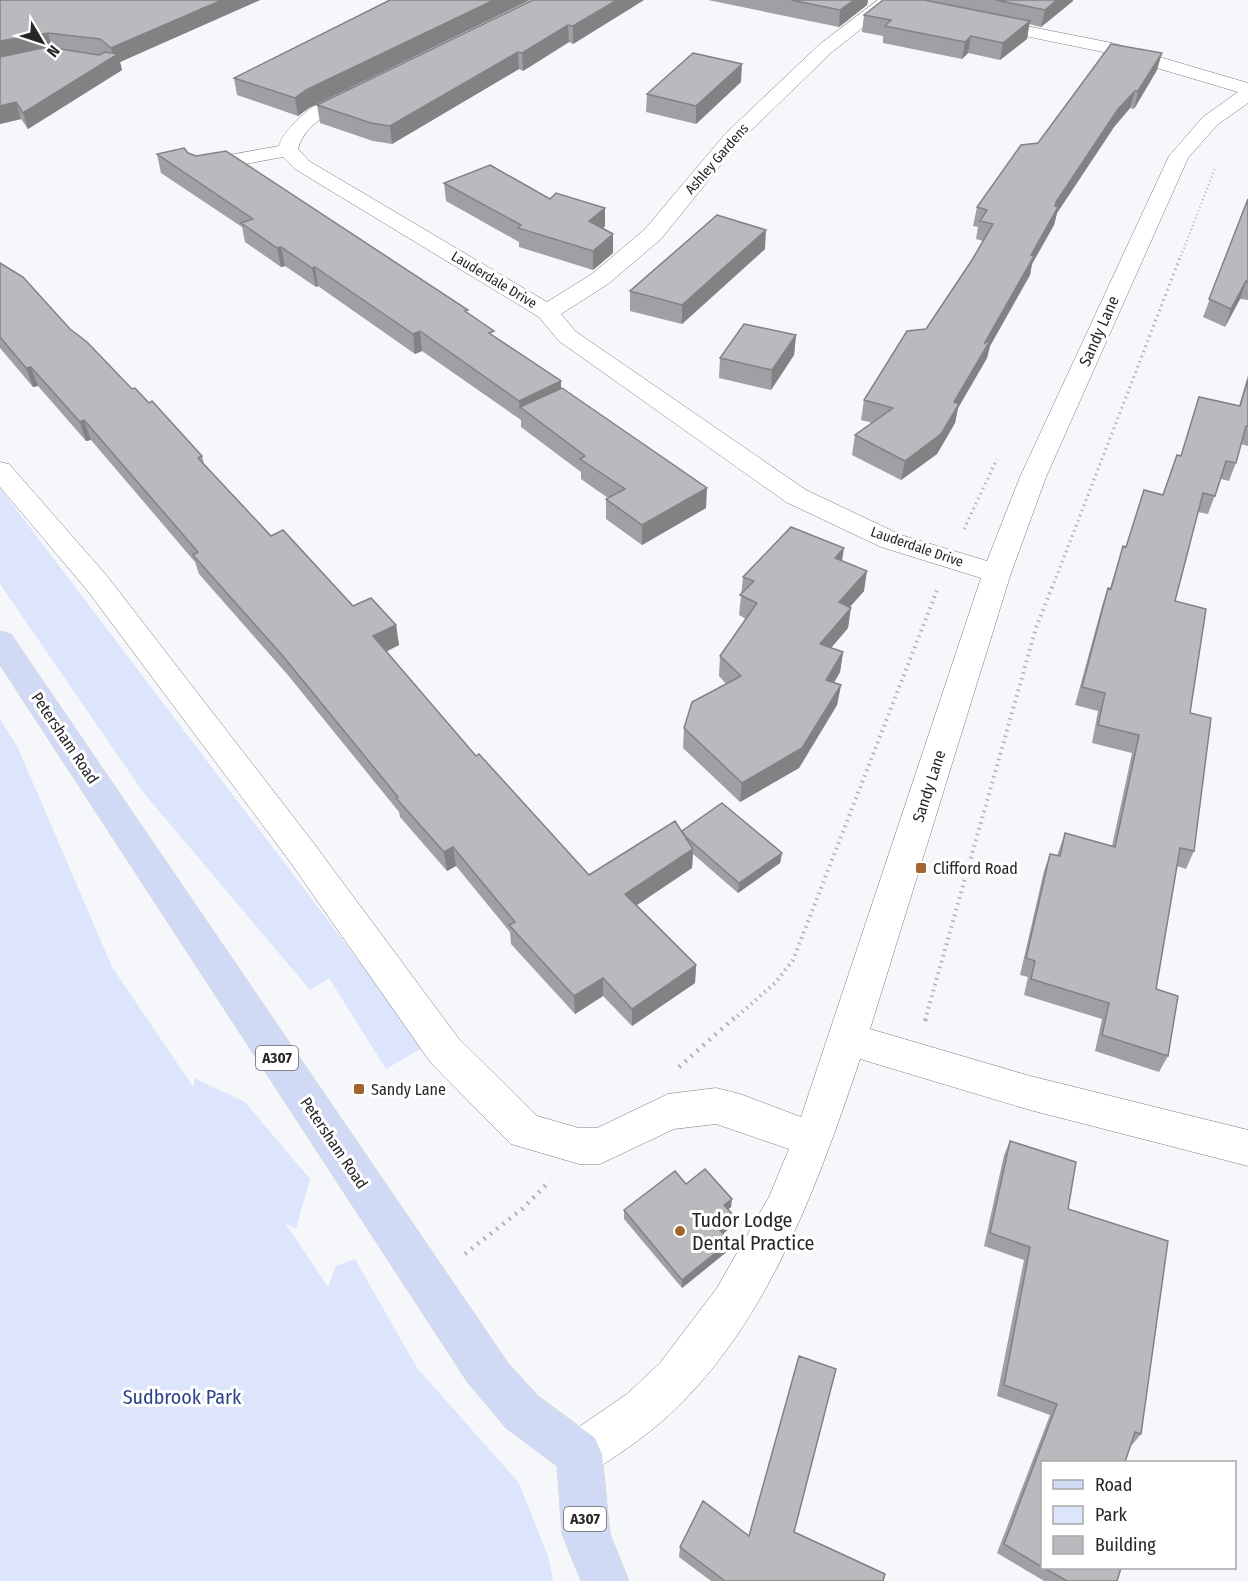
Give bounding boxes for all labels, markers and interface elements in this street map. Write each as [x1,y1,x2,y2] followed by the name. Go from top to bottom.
[12,12,72,72] north arrow
[43,41,64,61] text: N
[682,120,752,198] street label: Ashley Gardens
[448,248,540,312] street label: Lauderdale Drive
[1075,293,1123,369] street label: Sandy Lane
[868,523,966,571] street label: Lauderdale Drive
[27,689,103,787] street label: Petersham Road
[908,747,950,825] street label: Sandy Lane
[933,859,1018,878] place label: Clifford Road
[914,861,928,875] marker: Clifford Road
[256,1046,298,1070] road number: A307
[371,1080,446,1099] place label: Sandy Lane
[352,1082,366,1096] marker: Sandy Lane
[296,1094,372,1192] street label: Petersham Road
[692,1208,814,1255] place label: Tudor Lodge Dental Practice
[673,1224,687,1238] marker: Tudor Lodge Dental Practice
[123,1385,242,1409] park label: Sudbrook Park
[1041,1461,1236,1569] legend
[1095,1474,1132,1496] text: Road
[1095,1504,1128,1526] text: Park
[564,1507,606,1531] road number: A307
[1095,1534,1156,1556] text: Building

